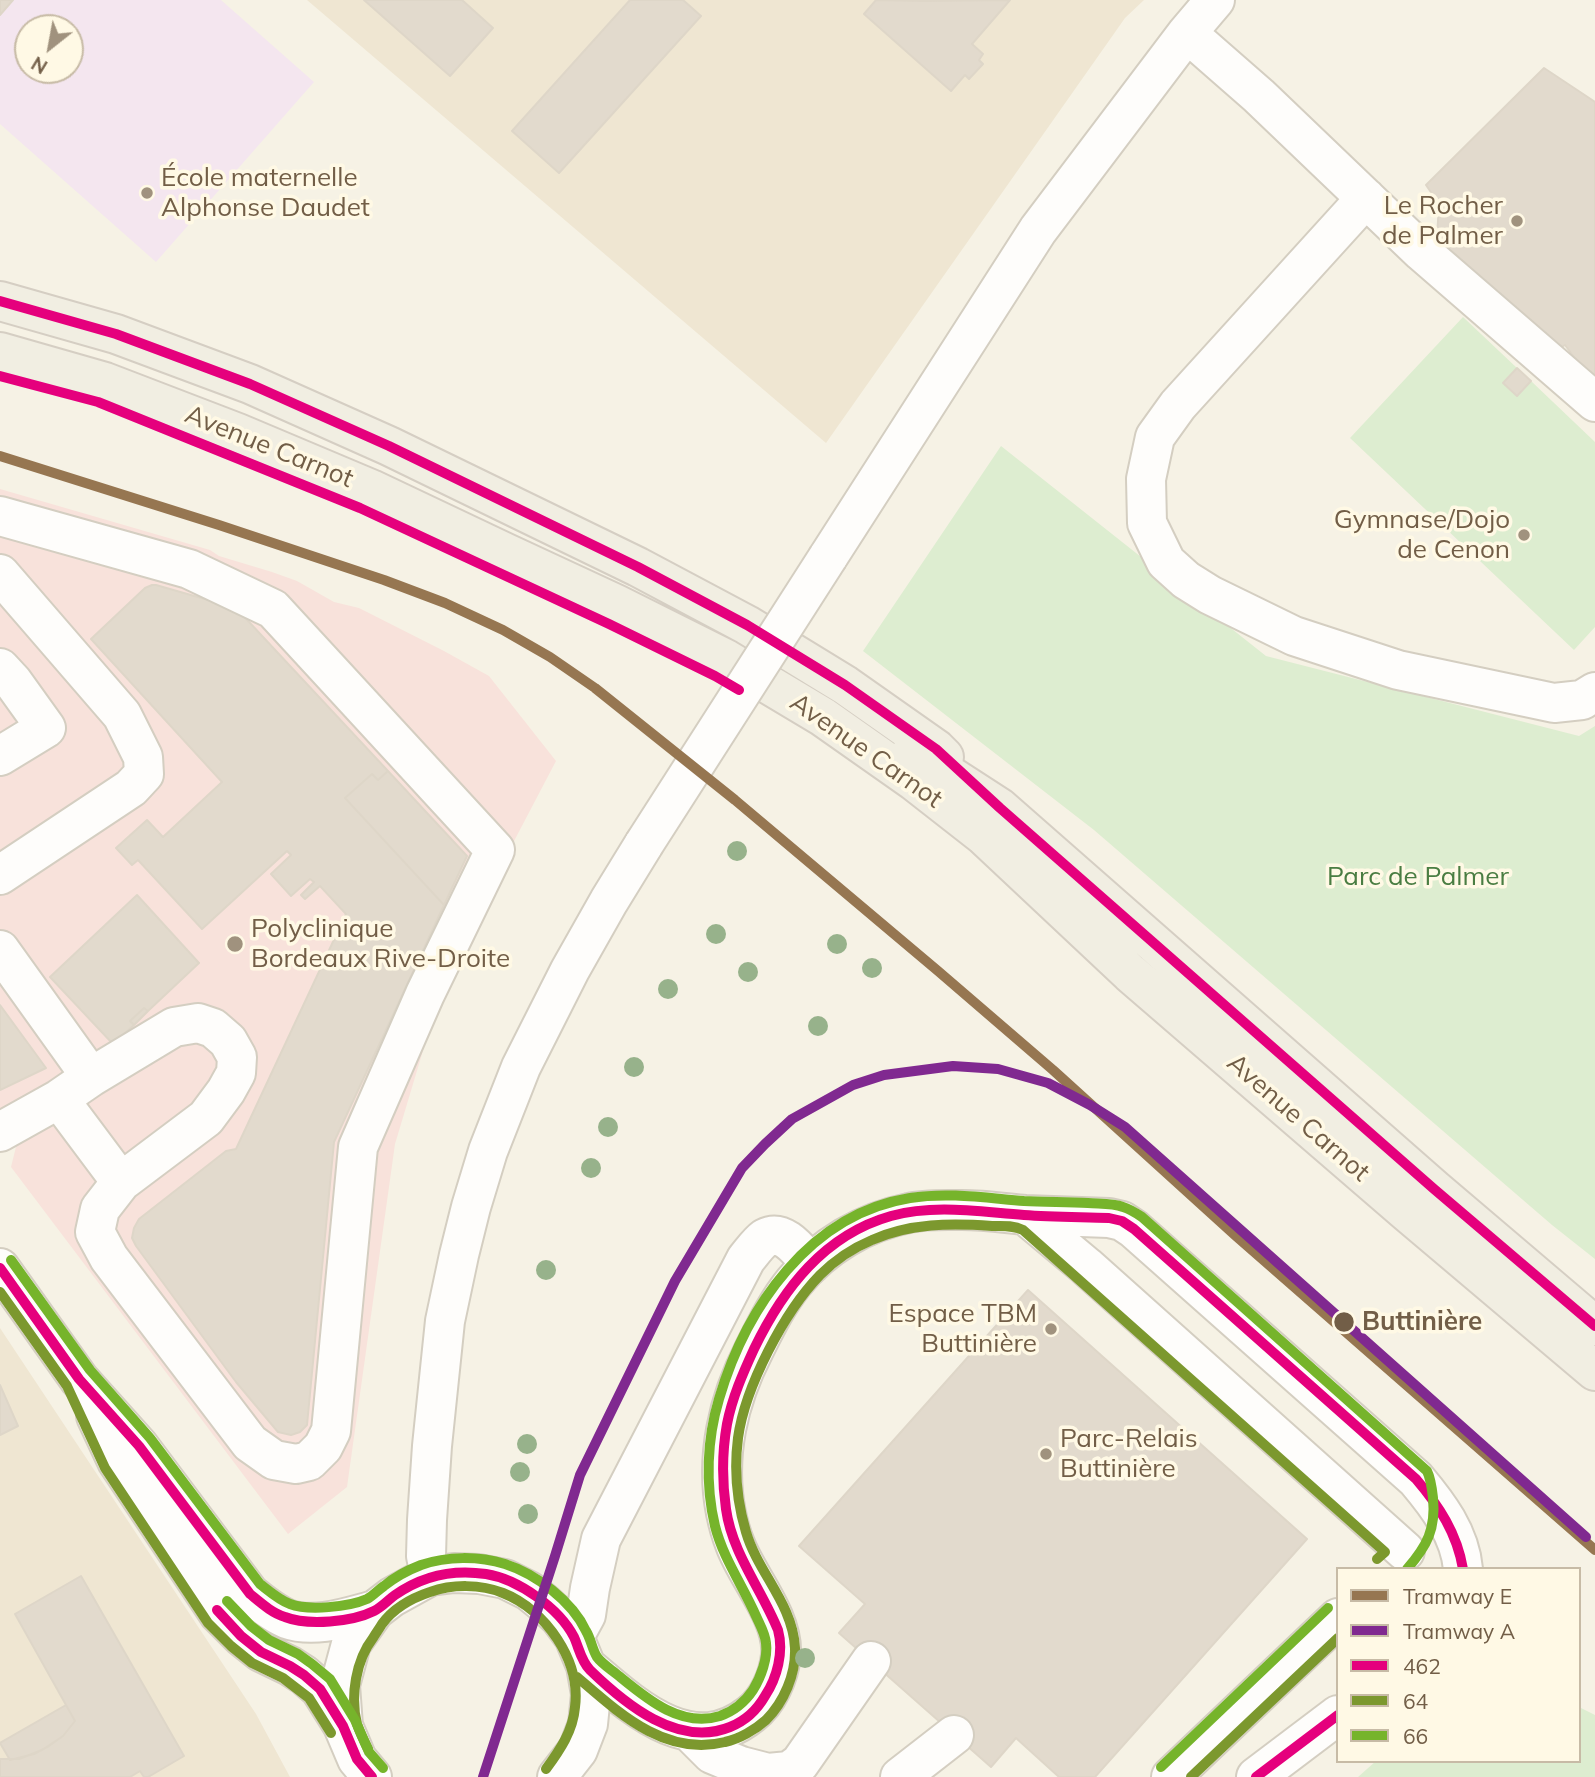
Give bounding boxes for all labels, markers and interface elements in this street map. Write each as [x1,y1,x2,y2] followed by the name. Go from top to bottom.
[14,14,84,84] north arrow
[27,51,52,79] text: N
[161,162,370,224] place label: École maternelle Alphonse Daudet
[139,185,155,201] marker: École maternelle Alphonse Daudet
[1382,190,1503,252] place label: Le Rocher de Palmer
[1509,213,1525,229] marker: Le Rocher de Palmer
[180,399,358,495] street label: Avenue Carnot
[1334,504,1510,566] place label: Gymnase/Dojo de Cenon
[1516,527,1532,543] marker: Gymnase/Dojo de Cenon
[784,687,948,815] street label: Avenue Carnot
[1327,861,1509,893] park label: Parc de Palmer
[251,913,510,974] place label: Polyclinique Bordeaux Rive-Droite
[225,934,245,954] marker: Polyclinique Bordeaux Rive-Droite
[1220,1048,1376,1188] street label: Avenue Carnot
[889,1298,1037,1360] place label: Espace TBM Buttinière
[1362,1306,1482,1338] place label: Buttinière
[1332,1310,1356,1334] marker: Buttinière
[1043,1321,1059,1337] marker: Espace TBM Buttinière
[1060,1423,1198,1484] place label: Parc-Relais Buttinière
[1038,1446,1054,1462] marker: Parc-Relais Buttinière
[1336,1567,1581,1763] legend
[1403,1583,1512,1609] text: Tramway E
[1403,1618,1515,1644] text: Tramway A
[1403,1653,1441,1679] text: 462
[1403,1688,1428,1714] text: 64
[1403,1723,1428,1749] text: 66

